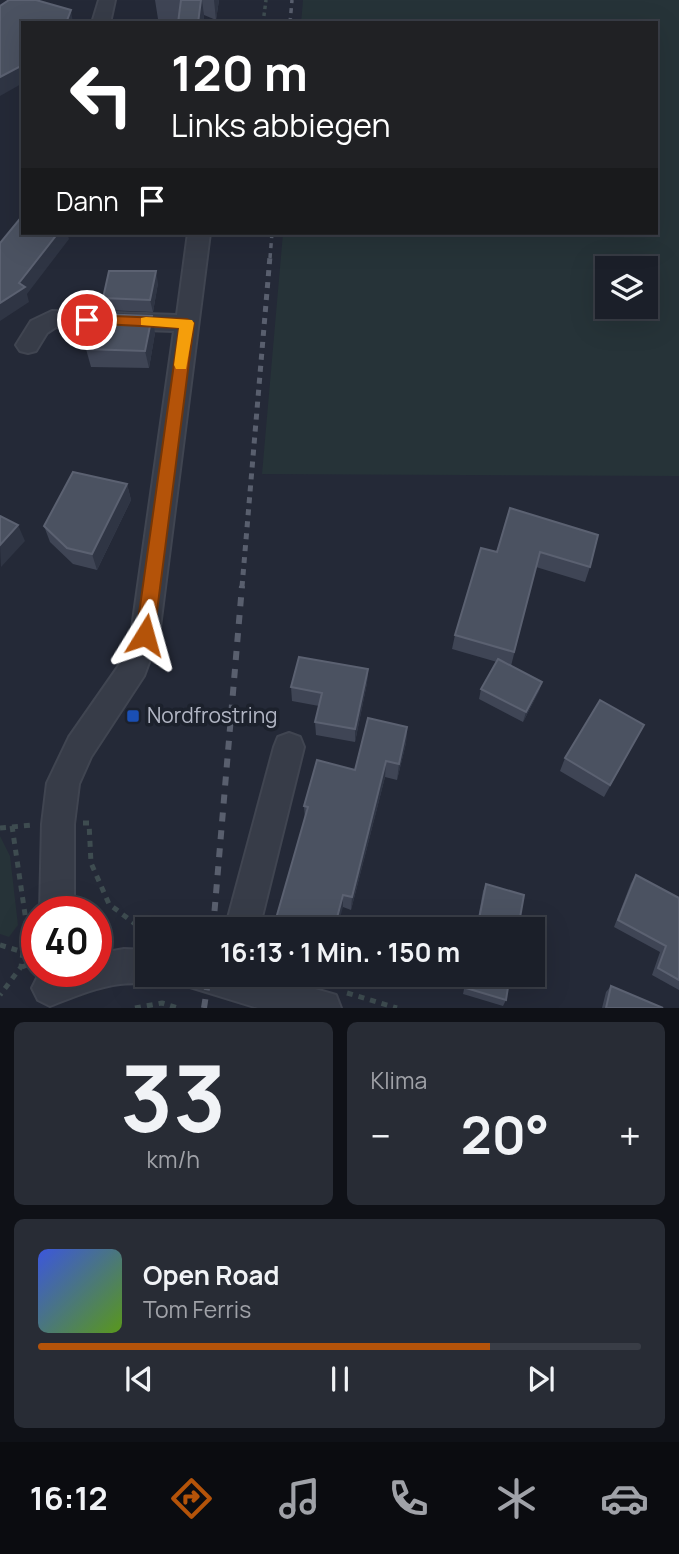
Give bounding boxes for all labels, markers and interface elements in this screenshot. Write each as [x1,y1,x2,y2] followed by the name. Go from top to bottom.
[171,39,308,106] text: 120 m
[56,49,147,140] icon: left
[171,103,391,147] text: Links abbiegen
[133,182,171,220] icon: arrive
[56,183,119,219] text: Dann
[595,256,658,319] map controls
[595,256,658,319] button: layers
[57,290,117,350] pin
[68,301,106,339] icon: arrive
[108,598,182,672] position arrow
[147,701,278,729] place label: Nordfrostring
[125,708,141,724] marker: Nordfrostring
[21,896,112,987] speed limit sign: 40
[220,934,460,970] text: 16:13 · 1 Min. · 150 m
[120,1035,226,1159] text: 33
[371,1064,427,1096] text: Klima
[461,1099,549,1170] text: 20°
[371,1109,391,1161] text: −
[619,1109,641,1161] text: +
[147,1143,200,1175] text: km/h
[143,1257,279,1293] text: Open Road
[143,1293,251,1325] text: Tom Ferris
[120,1360,158,1398] icon: previous
[321,1360,359,1398] icon: pause
[522,1360,560,1398] icon: next
[167,1474,216,1523] icon: directions
[275,1474,324,1523] icon: music
[384,1474,433,1523] icon: phone
[492,1474,541,1523] icon: climate
[600,1474,649,1523] icon: car
[30,1476,108,1520] text: 16:12

